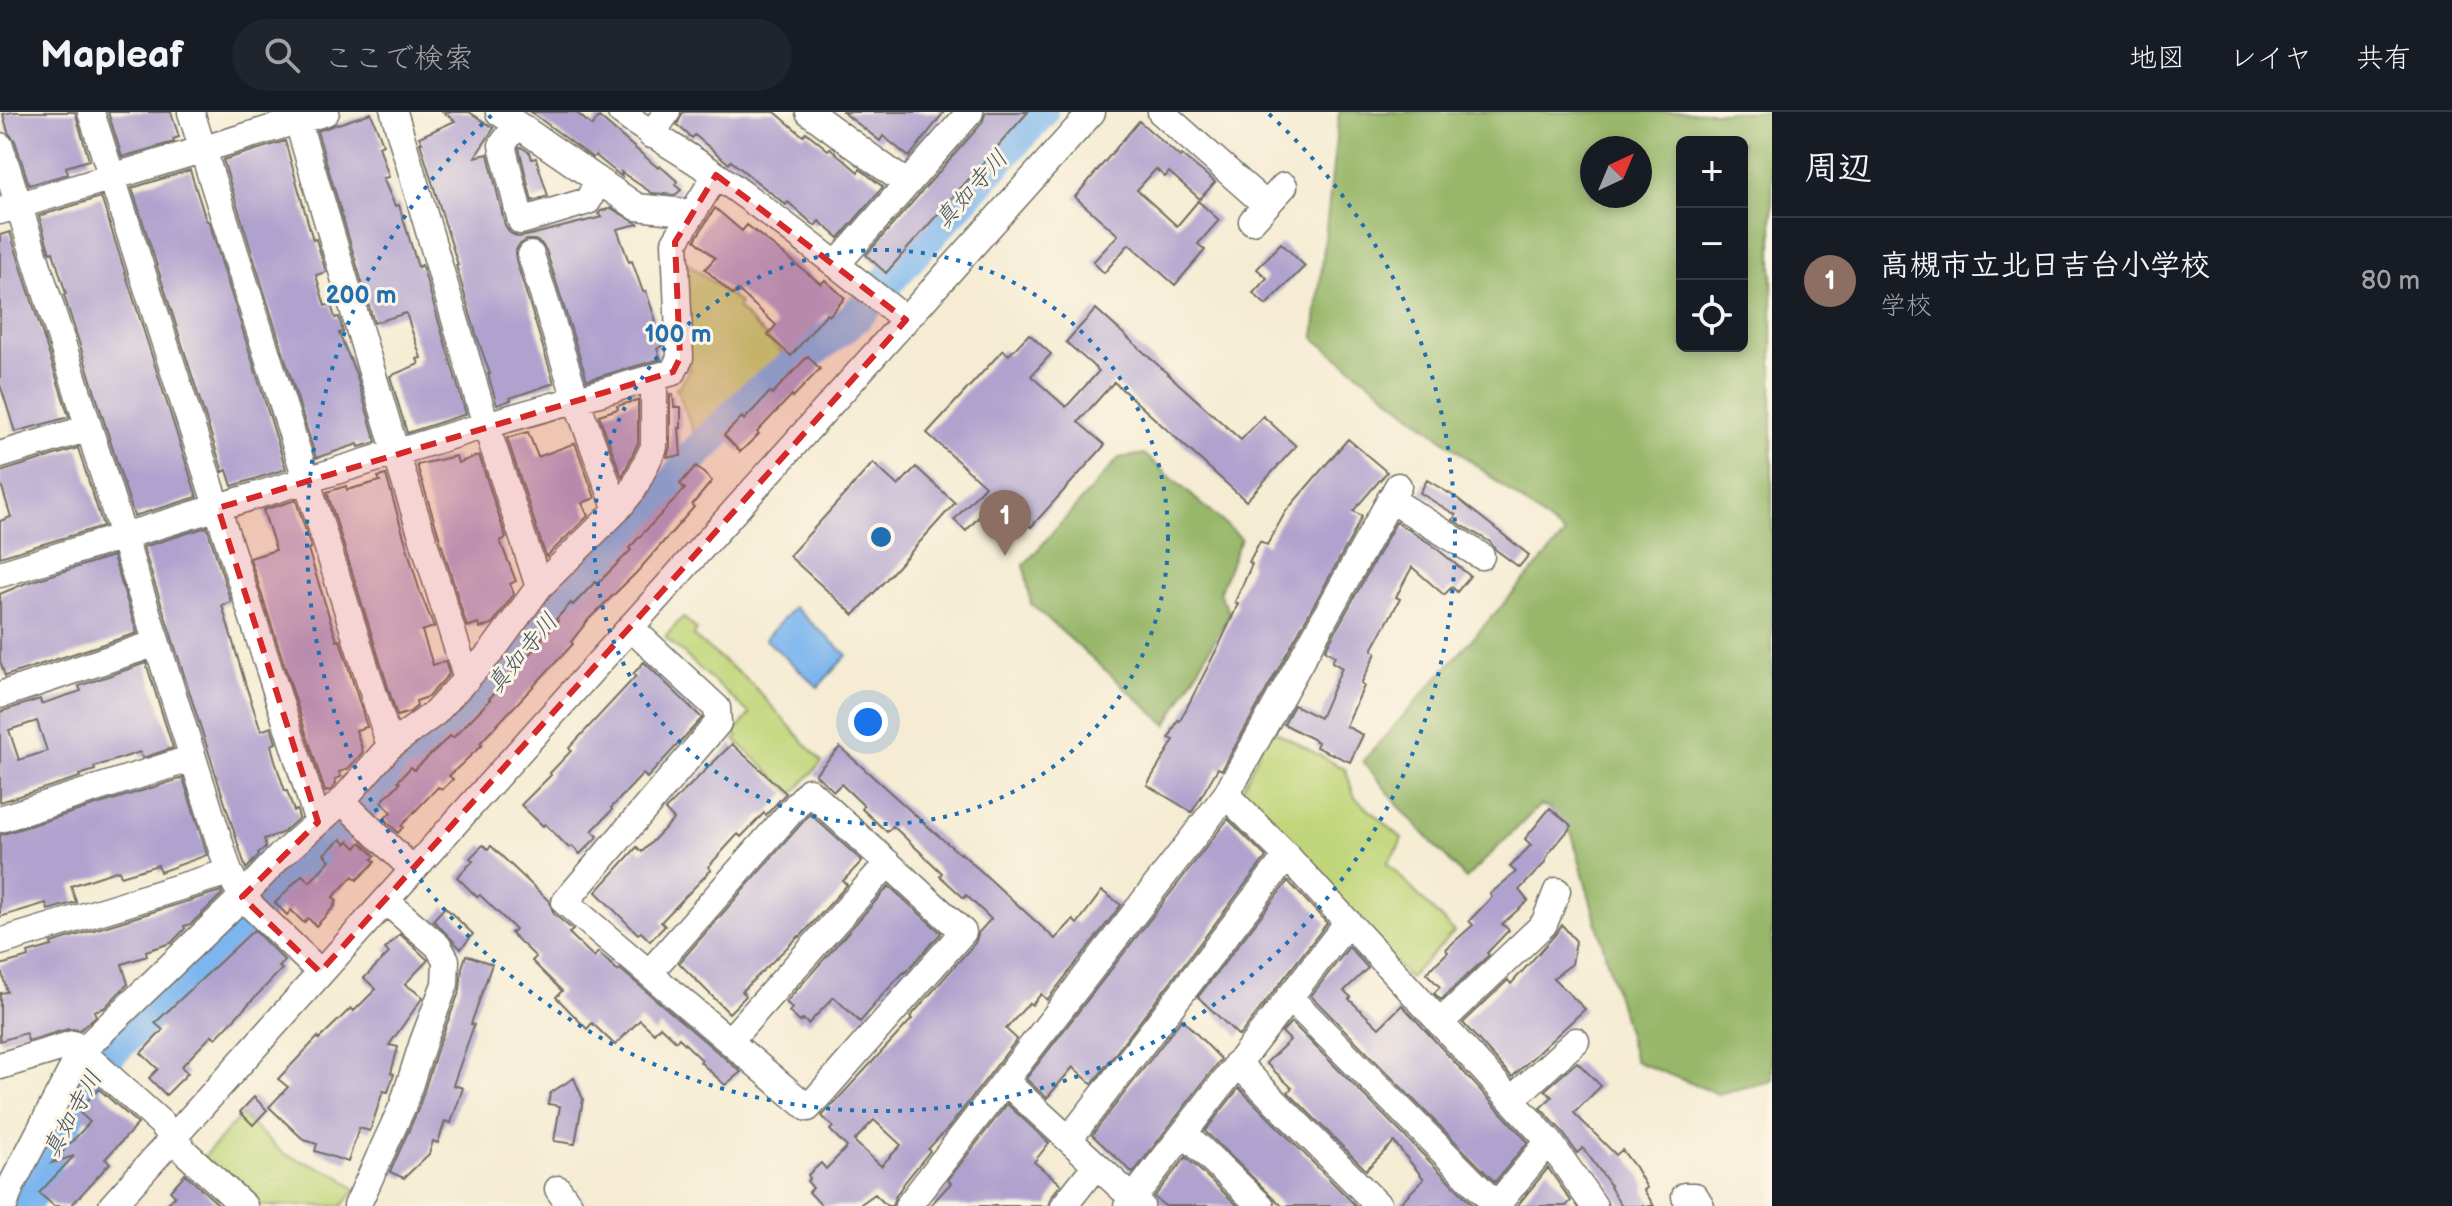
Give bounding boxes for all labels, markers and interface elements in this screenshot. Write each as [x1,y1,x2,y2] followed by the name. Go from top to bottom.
[232,19,792,91] search box
[40,33,184,78] text: Mapleaf
[260,33,304,77] icon: search
[324,41,474,77] text: ここで検索
[2129,42,2185,75] text: 地図
[2229,42,2312,75] text: レイヤ
[2356,42,2412,75] text: 共有
[1580,136,1652,208] north arrow
[1676,136,1748,352] map controls
[1676,136,1748,208] button: +
[928,144,1014,235] water label: 真如寺川
[1804,148,1872,189] text: 周辺
[1676,208,1748,280] button: −
[1880,248,2210,284] text: 高槻市立北日吉台小学校
[1825,266,1835,297] text: 1
[2361,266,2420,297] text: 80 m
[1676,280,1748,352] button: locate
[326,281,396,310] text: 200 m
[1880,291,1932,322] text: 学校
[645,320,711,349] text: 100 m
[979,490,1031,556] pin: 1
[867,523,895,551] centre of rings
[480,607,564,699] water label: 真如寺川
[848,702,888,742] your location
[36,1065,108,1163] water label: 真如寺川

